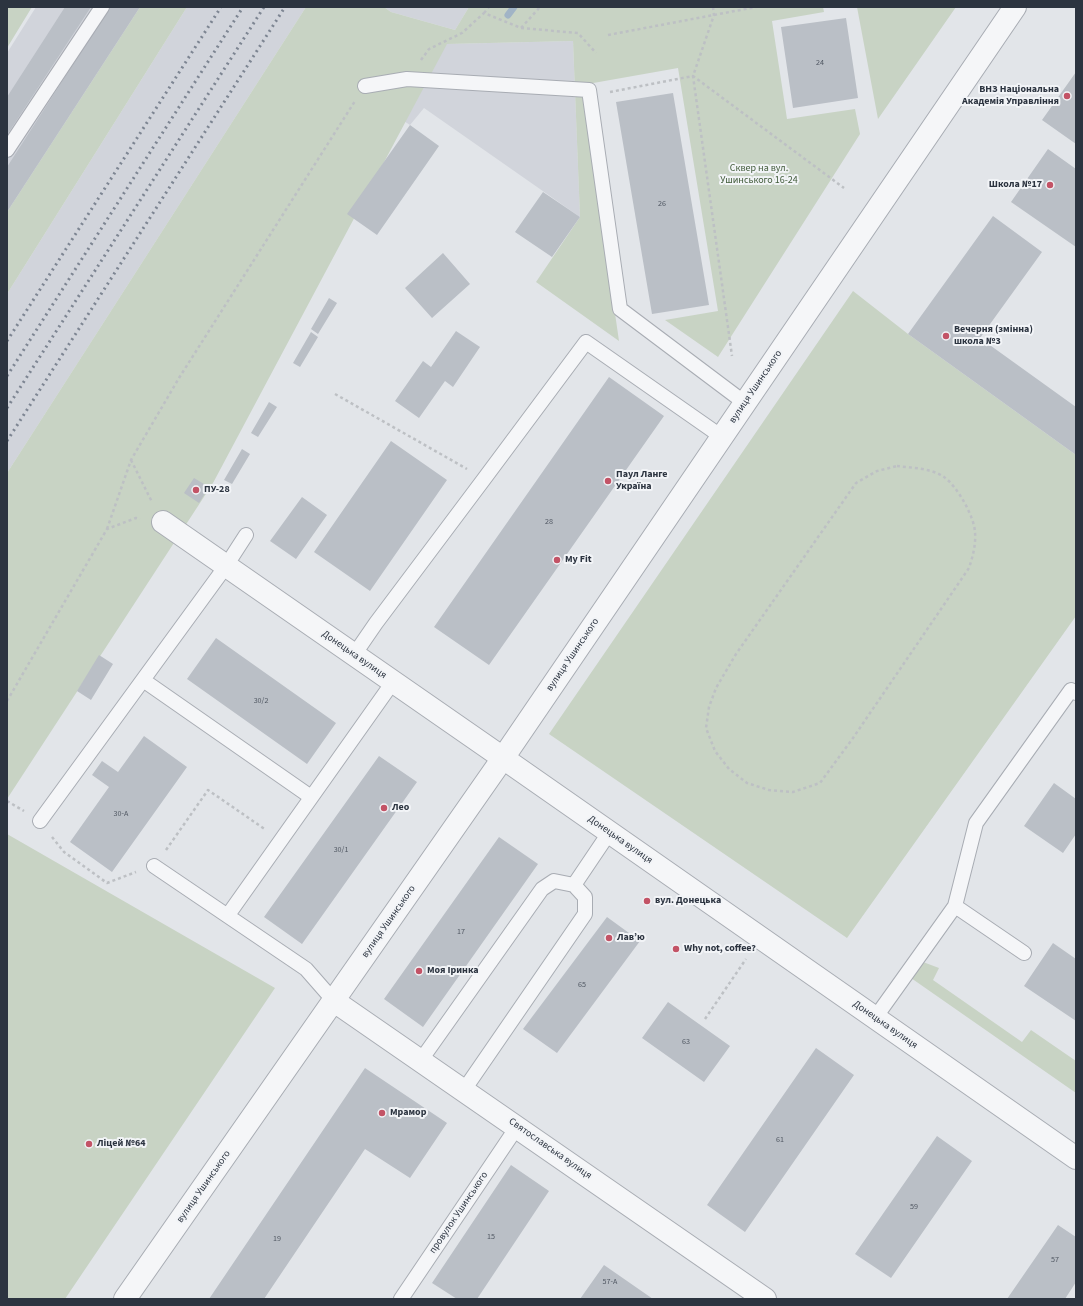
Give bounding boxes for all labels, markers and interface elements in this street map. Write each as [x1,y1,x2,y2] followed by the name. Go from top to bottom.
[816,58,824,68] house number: 24
[962,84,1059,108] place label: ВНЗ Національна Академія Управління
[1062,91,1072,101] marker: ВНЗ Національна Академія Управління
[720,163,798,186] park label: Сквер на вул. Ушинського 16-24
[989,179,1042,191] place label: Школа №17
[1045,180,1055,190] marker: Школа №17
[658,199,666,209] house number: 26
[954,324,1033,348] place label: Вечерня (змінна) школа №3
[941,331,951,341] marker: Вечерня (змінна) школа №3
[727,348,785,426] street label: вулиця Ушинського
[616,469,667,492] place label: Паул Ланге Україна
[603,476,613,486] marker: Паул Ланге Україна
[204,484,230,496] place label: ПУ-28
[191,485,201,495] marker: ПУ-28
[545,517,553,527] house number: 28
[565,554,592,566] place label: My Fit
[552,555,562,565] marker: My Fit
[544,616,602,694] street label: вулиця Ушинського
[319,628,389,682] street label: Донецька вулиця
[254,696,268,706] house number: 30/2
[392,802,409,814] place label: Лео
[379,803,389,813] marker: Лео
[114,809,128,819] house number: 30-А
[585,813,655,867] street label: Донецька вулиця
[334,845,348,855] house number: 30/1
[360,883,418,961] street label: вулиця Ушинського
[655,895,721,907] place label: вул. Донецька
[642,896,652,906] marker: вул. Донецька
[457,927,465,937] house number: 17
[617,932,645,944] place label: Лав’ю
[604,933,614,943] marker: Лав’ю
[684,943,756,955] place label: Why not, coffee?
[671,944,681,954] marker: Why not, coffee?
[427,965,479,977] place label: Моя Іринка
[414,966,424,976] marker: Моя Іринка
[578,980,586,990] house number: 65
[850,998,920,1052] street label: Донецька вулиця
[682,1037,690,1047] house number: 63
[390,1107,426,1119] place label: Мрамор
[377,1108,387,1118] marker: Мрамор
[506,1116,594,1182] street label: Святославська вулиця
[776,1135,784,1145] house number: 61
[97,1138,146,1150] place label: Ліцей №64
[84,1139,94,1149] marker: Ліцей №64
[175,1148,233,1226] street label: вулиця Ушинського
[427,1170,491,1256] street label: провулок Ушинського
[910,1202,918,1212] house number: 59
[487,1232,495,1242] house number: 15
[273,1234,281,1244] house number: 19
[1051,1255,1059,1265] house number: 57
[603,1277,617,1287] house number: 57-А

